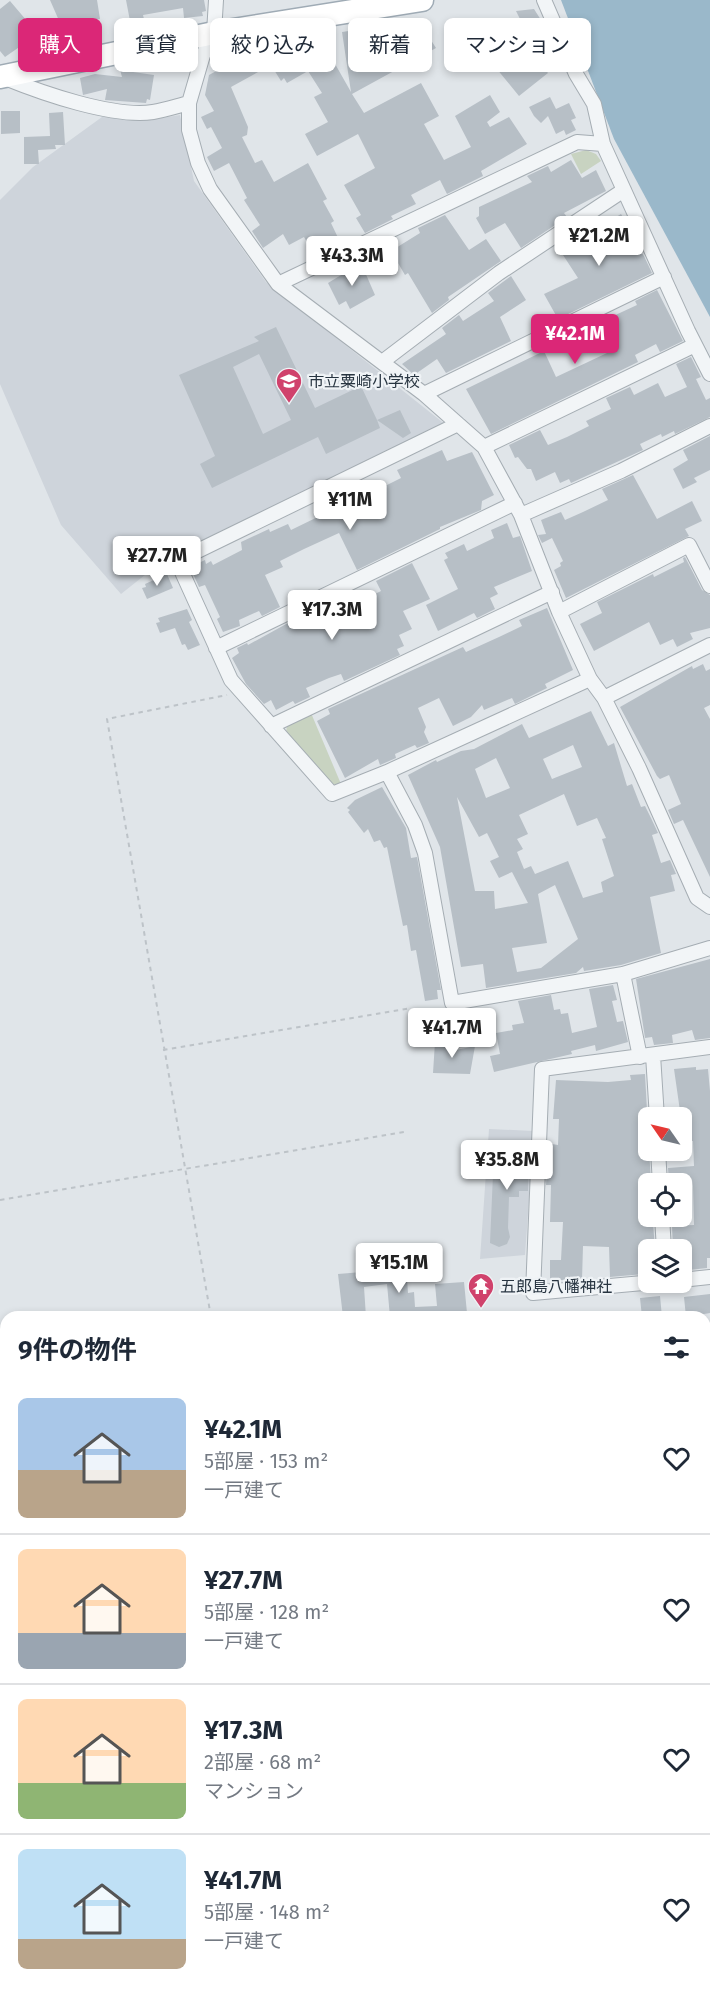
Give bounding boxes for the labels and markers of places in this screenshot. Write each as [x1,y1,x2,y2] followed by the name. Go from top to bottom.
[550,216,648,267] pin: ¥21.2M
[303,236,401,287] pin: ¥43.3M
[526,314,624,365] pin: ¥42.1M
[274,366,304,404] school or university icon: 市立粟崎小学校
[308,372,420,391] place label: 市立粟崎小学校
[314,480,386,531] pin: ¥11M
[108,536,206,587] pin: ¥27.7M
[283,590,381,641] pin: ¥17.3M
[403,1008,501,1059] pin: ¥41.7M
[458,1140,556,1191] pin: ¥35.8M
[350,1243,448,1294] pin: ¥15.1M
[466,1271,496,1309] temple icon: 五郎島八幡神社
[500,1277,612,1296] place label: 五郎島八幡神社

